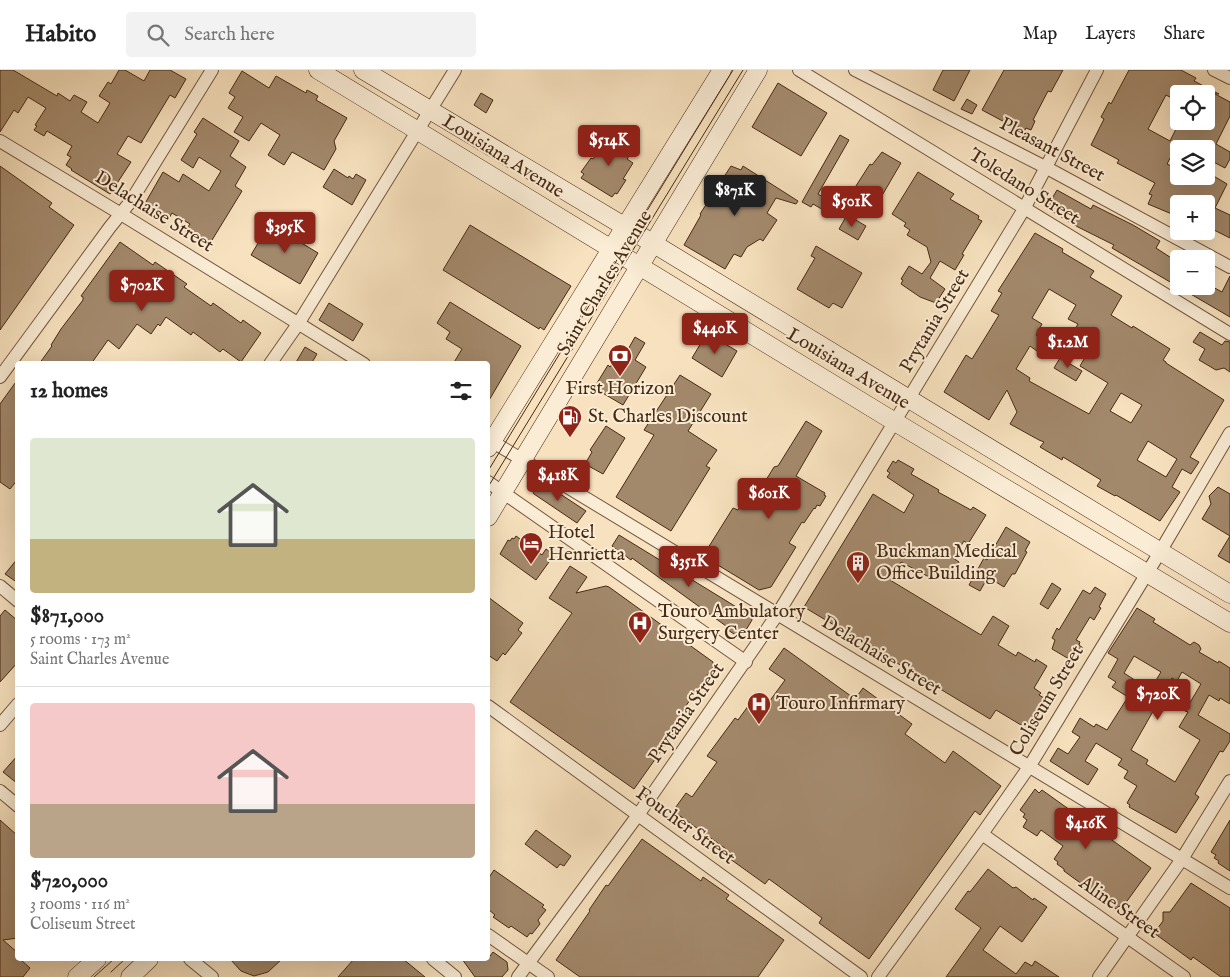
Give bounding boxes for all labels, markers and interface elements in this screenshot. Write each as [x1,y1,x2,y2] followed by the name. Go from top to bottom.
[126,12,476,57] search box
[25,19,96,50] text: Habito
[144,21,172,49] icon: search
[184,23,275,47] text: Search here
[1023,23,1057,46] text: Map
[1085,23,1136,46] text: Layers
[1164,23,1205,46] text: Share
[1170,85,1215,295] map controls
[1170,85,1215,130] button: locate
[438,110,569,204] street label: Louisiana Avenue
[995,112,1109,188] street label: Pleasant Street
[574,124,644,167] pin: $514K
[589,131,629,151] text: $514K
[1170,140,1215,185] button: layers
[964,143,1084,231] street label: Toledano Street
[90,166,218,258] street label: Delachaise Street
[700,174,770,217] pin: $871K
[715,181,755,201] text: $871K
[817,186,887,228] pin: $501K
[832,192,872,212] text: $501K
[1170,195,1215,240] button: +
[552,206,658,360] street label: Saint Charles Avenue
[250,212,320,254] pin: $395K
[265,218,305,238] text: $395K
[1170,250,1215,295] button: −
[895,264,976,377] street label: Prytania Street
[107,270,177,312] pin: $702K
[120,276,164,296] text: $702K
[680,312,750,355] pin: $440K
[693,319,737,339] text: $440K
[782,323,914,415] street label: Louisiana Avenue
[1033,326,1103,369] pin: $1.2M
[1048,333,1088,353] text: $1.2M
[607,343,633,377] bank icon: First Horizon
[447,377,475,405] icon: filters
[566,377,674,401] place label: First Horizon
[30,378,108,405] text: 12 homes
[557,404,583,438] fuel station icon: St. Charles Discount
[588,405,748,429] place label: St. Charles Discount
[523,460,593,502] pin: $418K
[538,466,578,486] text: $418K
[208,470,298,560] icon: home
[734,478,804,520] pin: $601K
[749,484,789,504] text: $601K
[548,521,626,567] place label: Hotel Henrietta
[518,531,544,565] hotel icon: Hotel Henrietta
[876,540,1018,586] place label: Buckman Medical Office Building
[654,546,724,588] pin: $351K
[845,550,871,584] building icon: Buckman Medical Office Building
[670,552,708,572] text: $351K
[658,600,806,646] place label: Touro Ambulatory Surgery Center
[30,603,104,630] text: $871,000
[627,610,653,644] hospital icon: Touro Ambulatory Surgery Center
[817,611,946,701] street label: Delachaise Street
[30,630,131,650] text: 5 rooms · 173 m²
[1004,641,1090,761] street label: Coliseum Street
[30,650,169,670] text: Saint Charles Avenue
[644,658,731,768] street label: Prytania Street
[1123,678,1193,721] pin: $720K
[1136,685,1180,705] text: $720K
[746,691,772,725] hospital icon: Touro Infirmary
[776,692,906,716] place label: Touro Infirmary
[208,736,298,826] icon: home
[631,782,740,870] street label: Foucher Street
[1051,808,1121,850] pin: $416K
[1066,814,1106,834] text: $416K
[30,868,108,895] text: $720,000
[1073,871,1164,945] street label: Aline Street
[30,895,130,915] text: 3 rooms · 116 m²
[30,915,136,935] text: Coliseum Street

